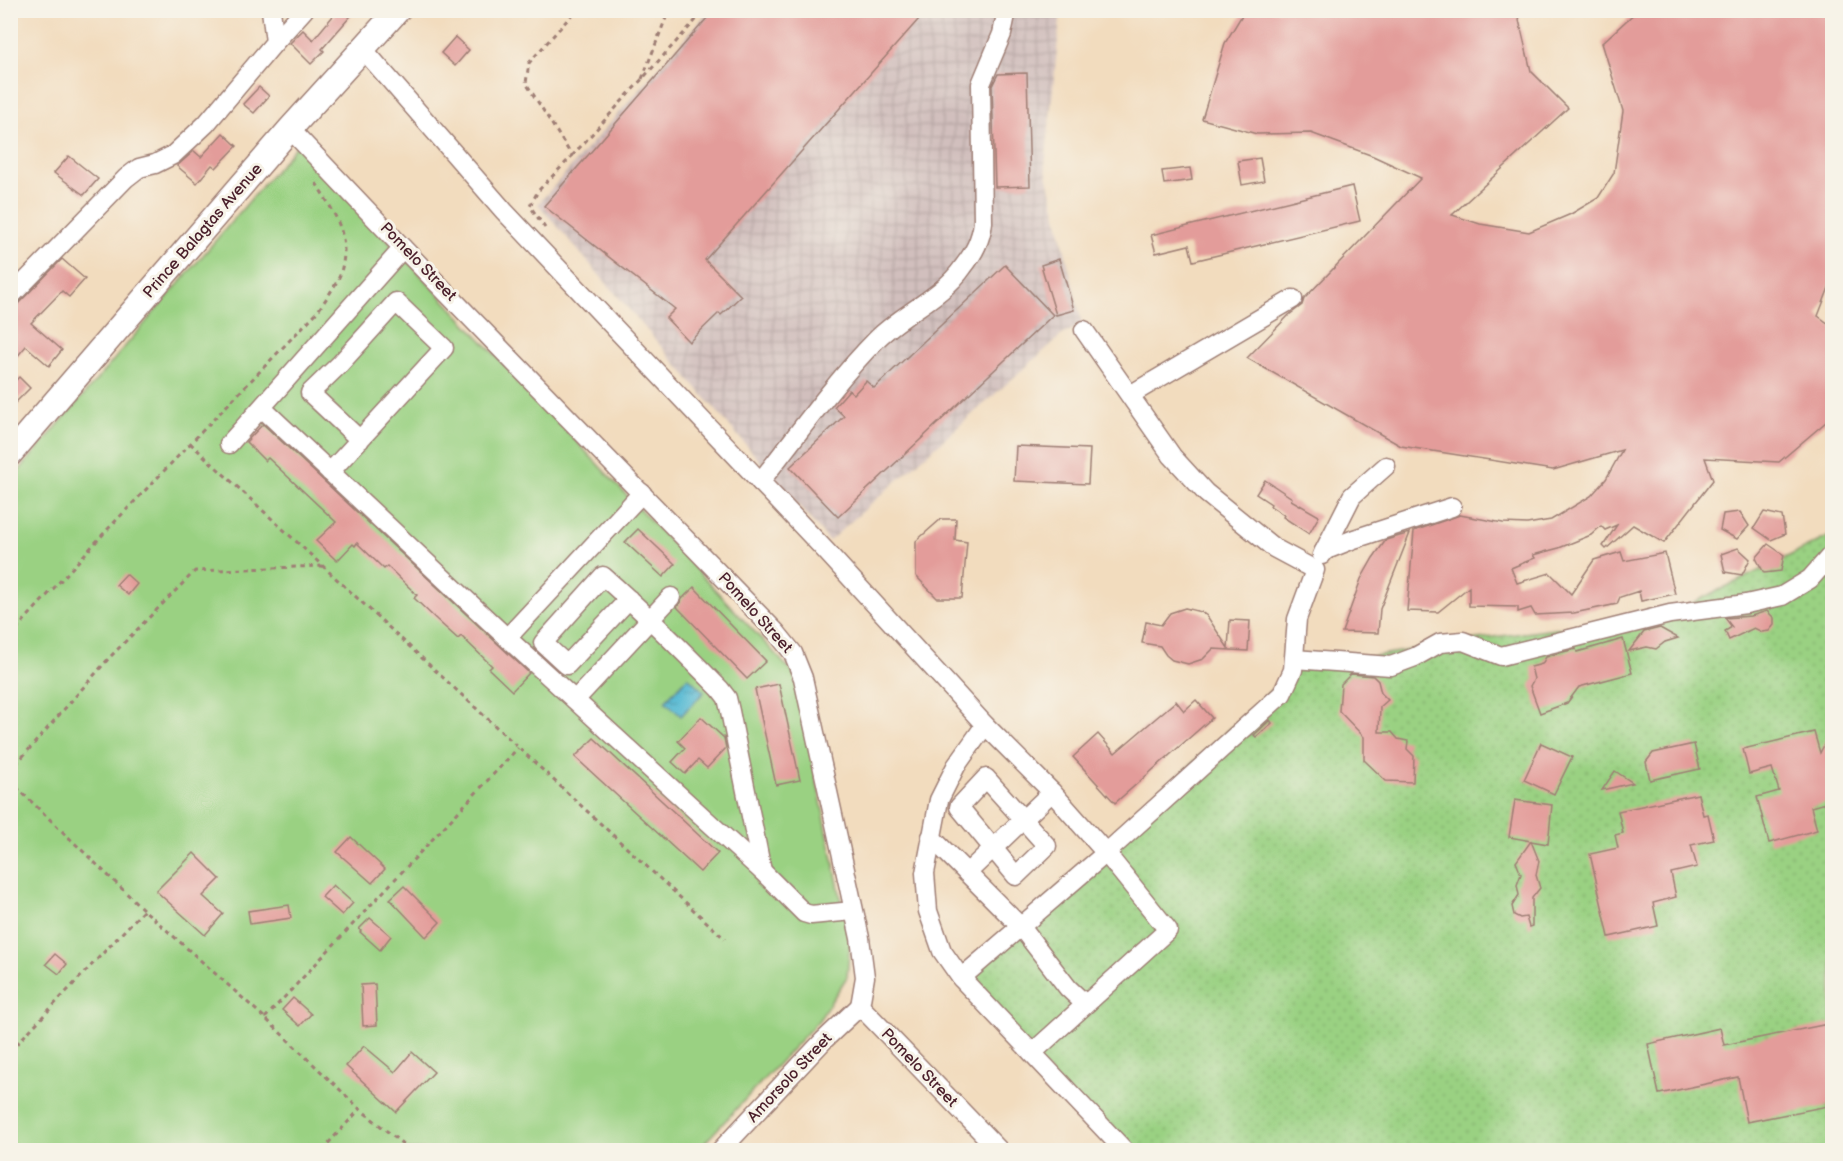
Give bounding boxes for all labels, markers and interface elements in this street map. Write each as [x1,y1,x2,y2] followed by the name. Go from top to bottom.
[139,159,267,302] street label: Prince Balagtas Avenue
[376,219,460,305] street label: Pomelo Street
[714,569,796,657] street label: Pomelo Street
[877,1025,961,1111] street label: Pomelo Street
[744,1029,836,1127] street label: Amorsolo Street

